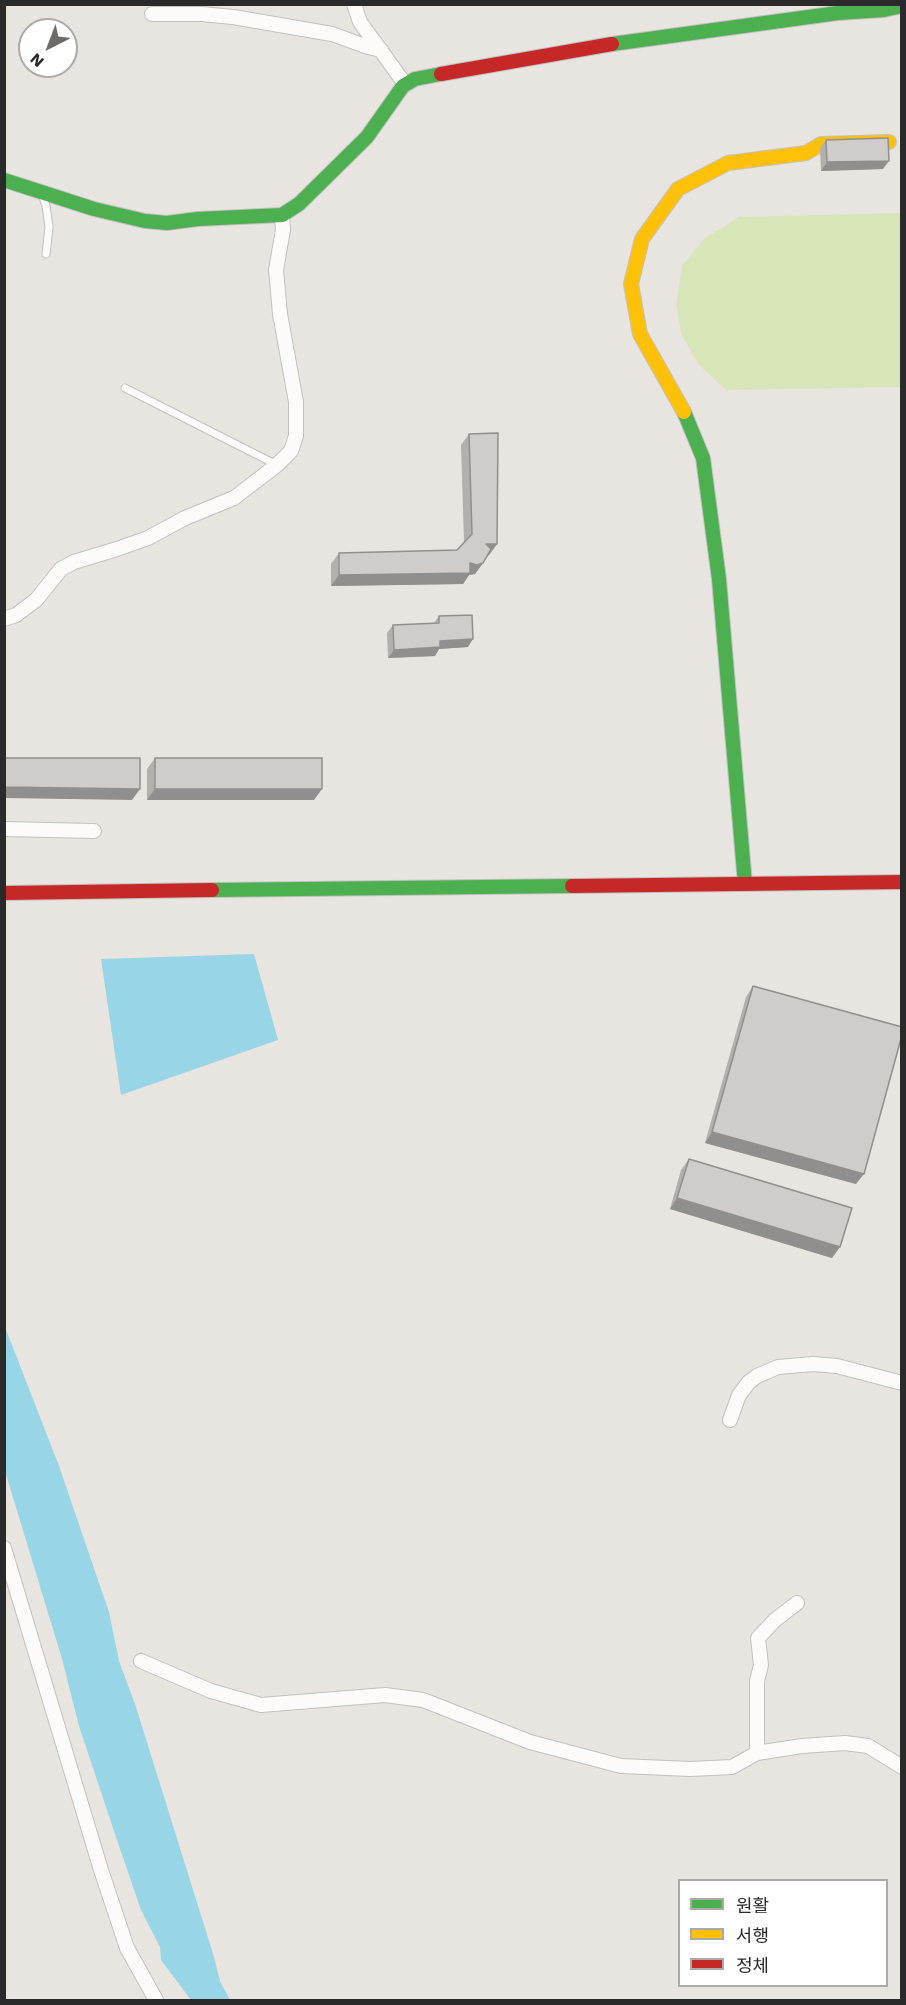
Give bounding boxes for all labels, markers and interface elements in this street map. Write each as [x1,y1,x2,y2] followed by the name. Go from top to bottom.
[18,18,78,78] north arrow
[26,49,48,71] text: N
[678,1879,888,1987] legend
[736,1895,769,1916] text: 원활
[736,1925,769,1946] text: 서행
[736,1955,769,1976] text: 정체

